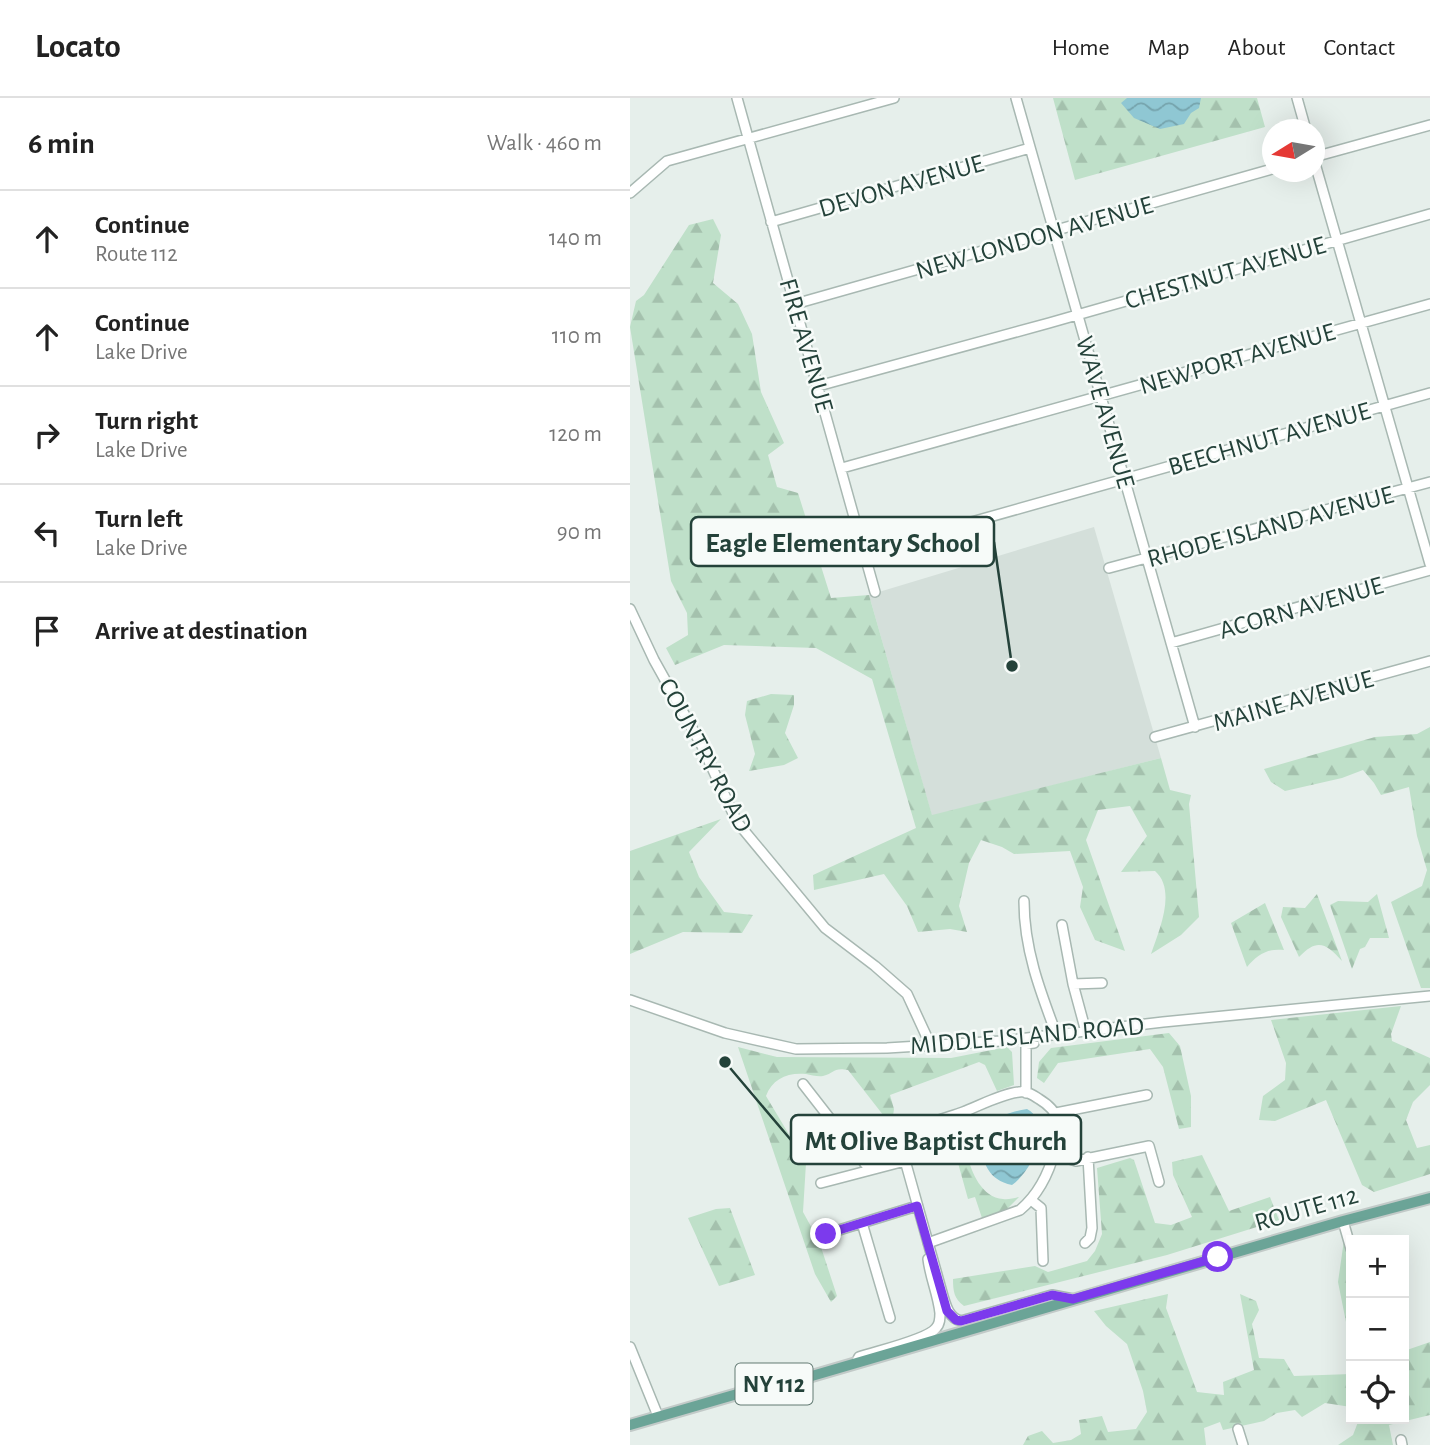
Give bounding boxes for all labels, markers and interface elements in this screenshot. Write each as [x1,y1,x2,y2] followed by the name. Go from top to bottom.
[35,31,121,64] text: Locato
[1052,36,1110,60] text: Home
[1148,36,1190,60] text: Map
[1228,36,1285,60] text: About
[1323,36,1395,60] text: Contact
[1262,119,1325,182] north arrow
[28,129,95,159] text: 6 min
[487,132,602,155] text: Walk · 460 m
[816,150,987,222] street label: DEVON AVENUE
[913,192,1156,284] street label: NEW LONDON AVENUE
[95,212,190,238] text: Continue
[28,220,66,258] icon: ahead
[549,227,602,250] text: 140 m
[1122,232,1329,314] street label: CHESTNUT AVENUE
[95,243,178,266] text: Route 112
[775,275,838,415] street label: FIRE AVENUE
[95,310,190,336] text: Continue
[28,318,66,356] icon: ahead
[1136,319,1338,399] street label: NEWPORT AVENUE
[552,325,602,348] text: 110 m
[1071,333,1139,491] street label: WAVE AVENUE
[95,341,188,364] text: Lake Drive
[1165,398,1373,480] street label: BEECHNUT AVENUE
[95,408,198,434] text: Turn right
[28,416,66,454] icon: right
[549,423,602,446] text: 120 m
[95,439,188,462] text: Lake Drive
[1144,482,1396,572] street label: RHODE ISLAND AVENUE
[95,506,183,532] text: Turn left
[28,514,66,552] icon: left
[691,517,994,566] callout: Eagle Elementary School
[557,521,602,544] text: 90 m
[705,530,981,558] text: Eagle Elementary School
[95,537,188,560] text: Lake Drive
[1216,572,1386,644] street label: ACORN AVENUE
[28,612,66,650] icon: arrive
[95,618,308,644] text: Arrive at destination
[1210,666,1376,736] street label: MAINE AVENUE
[654,674,757,837] street label: COUNTRY ROAD
[909,1013,1145,1059] street label: MIDDLE ISLAND ROAD
[791,1115,1081,1164] callout: Mt Olive Baptist Church
[805,1128,1067,1156] text: Mt Olive Baptist Church
[1252,1182,1361,1236] street label: ROUTE 112
[810,1218,841,1249] route end
[1346,1235,1409,1424] map controls
[1346,1235,1409,1298] button: +
[1202,1241,1233,1272] route start
[1346,1298,1409,1361] button: −
[1346,1361,1409,1424] button: locate
[736,1364,812,1404] road number: NY 112

